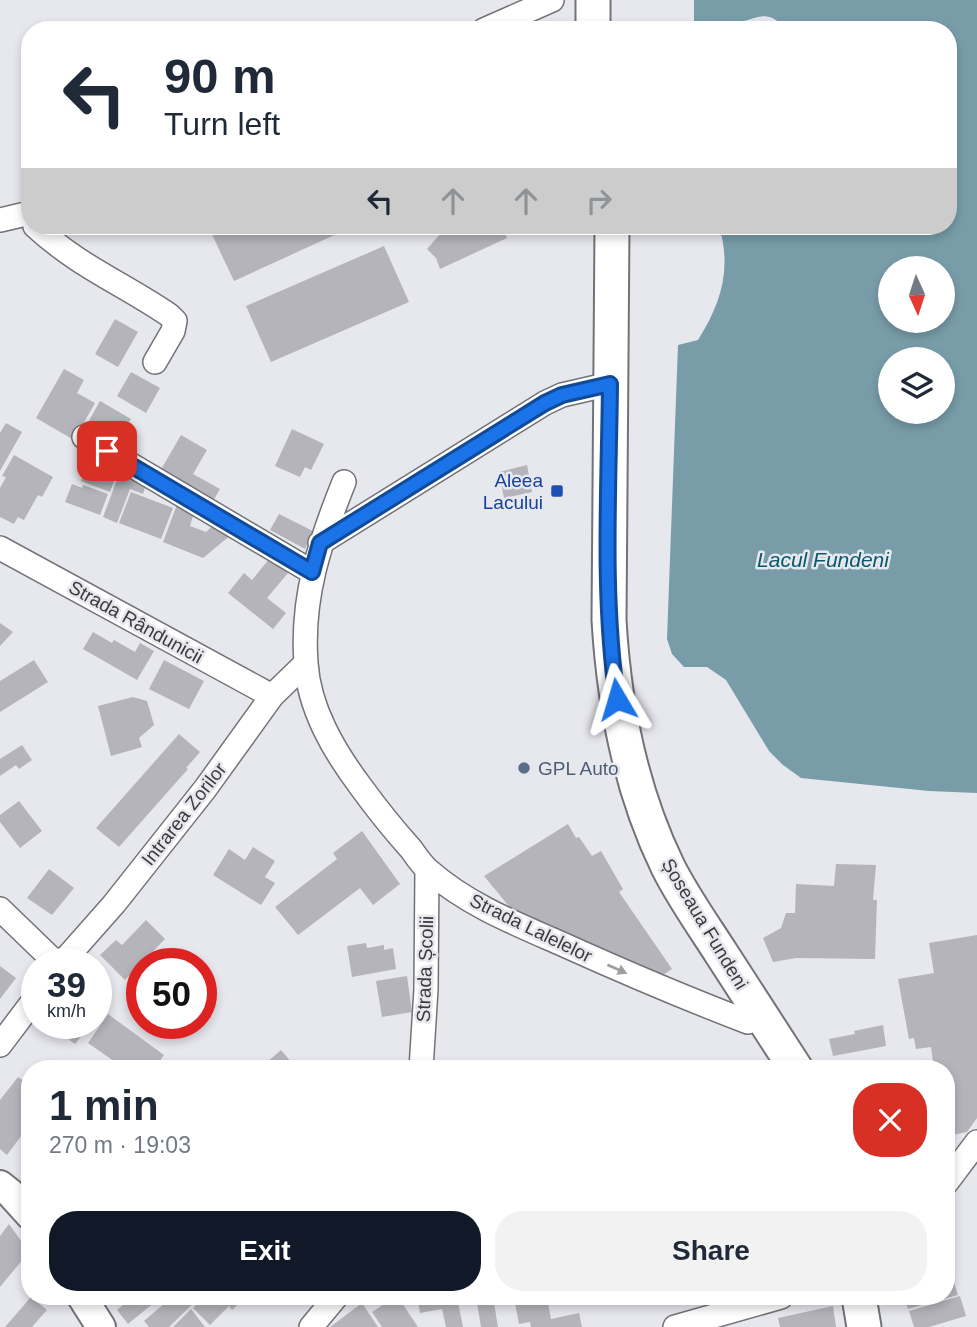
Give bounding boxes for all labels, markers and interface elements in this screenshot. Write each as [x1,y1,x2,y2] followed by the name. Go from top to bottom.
[49,49,140,140] icon: left
[164,49,276,103] text: 90 m
[164,106,280,142] text: Turn left
[361,182,399,220] icon: left
[434,182,472,220] icon: ahead
[507,182,545,220] icon: ahead
[580,182,618,220] icon: right
[878,256,956,332] north arrow
[878,256,955,424] map controls
[878,347,955,424] button: layers
[77,421,137,481] pin
[88,432,126,470] icon: arrive
[483,470,543,513] place label: Aleea Lacului
[549,483,565,499] marker: Aleea Lacului
[757,548,890,571] water label: Lacul Fundeni
[65,576,207,668] street label: Strada Rândunicii
[580,662,654,736] position arrow
[137,758,231,870] street label: Intrarea Zorilor
[538,758,619,779] place label: GPL Auto
[516,760,532,776] marker: GPL Auto
[658,855,752,993] street label: Șoseaua Fundeni
[467,889,596,967] street label: Strada Lalelelor
[413,915,437,1023] street label: Strada Școlii
[126,948,217,1039] speed limit sign: 50
[607,963,627,975] one-way arrow
[47,965,86,1004] text: 39
[47,1001,86,1021] text: km/h
[49,1082,159,1129] text: 1 min
[853,1083,927,1157] button: close
[49,1132,191,1158] text: 270 m · 19:03
[49,1211,481,1291] button: Exit
[495,1211,927,1291] button: Share

